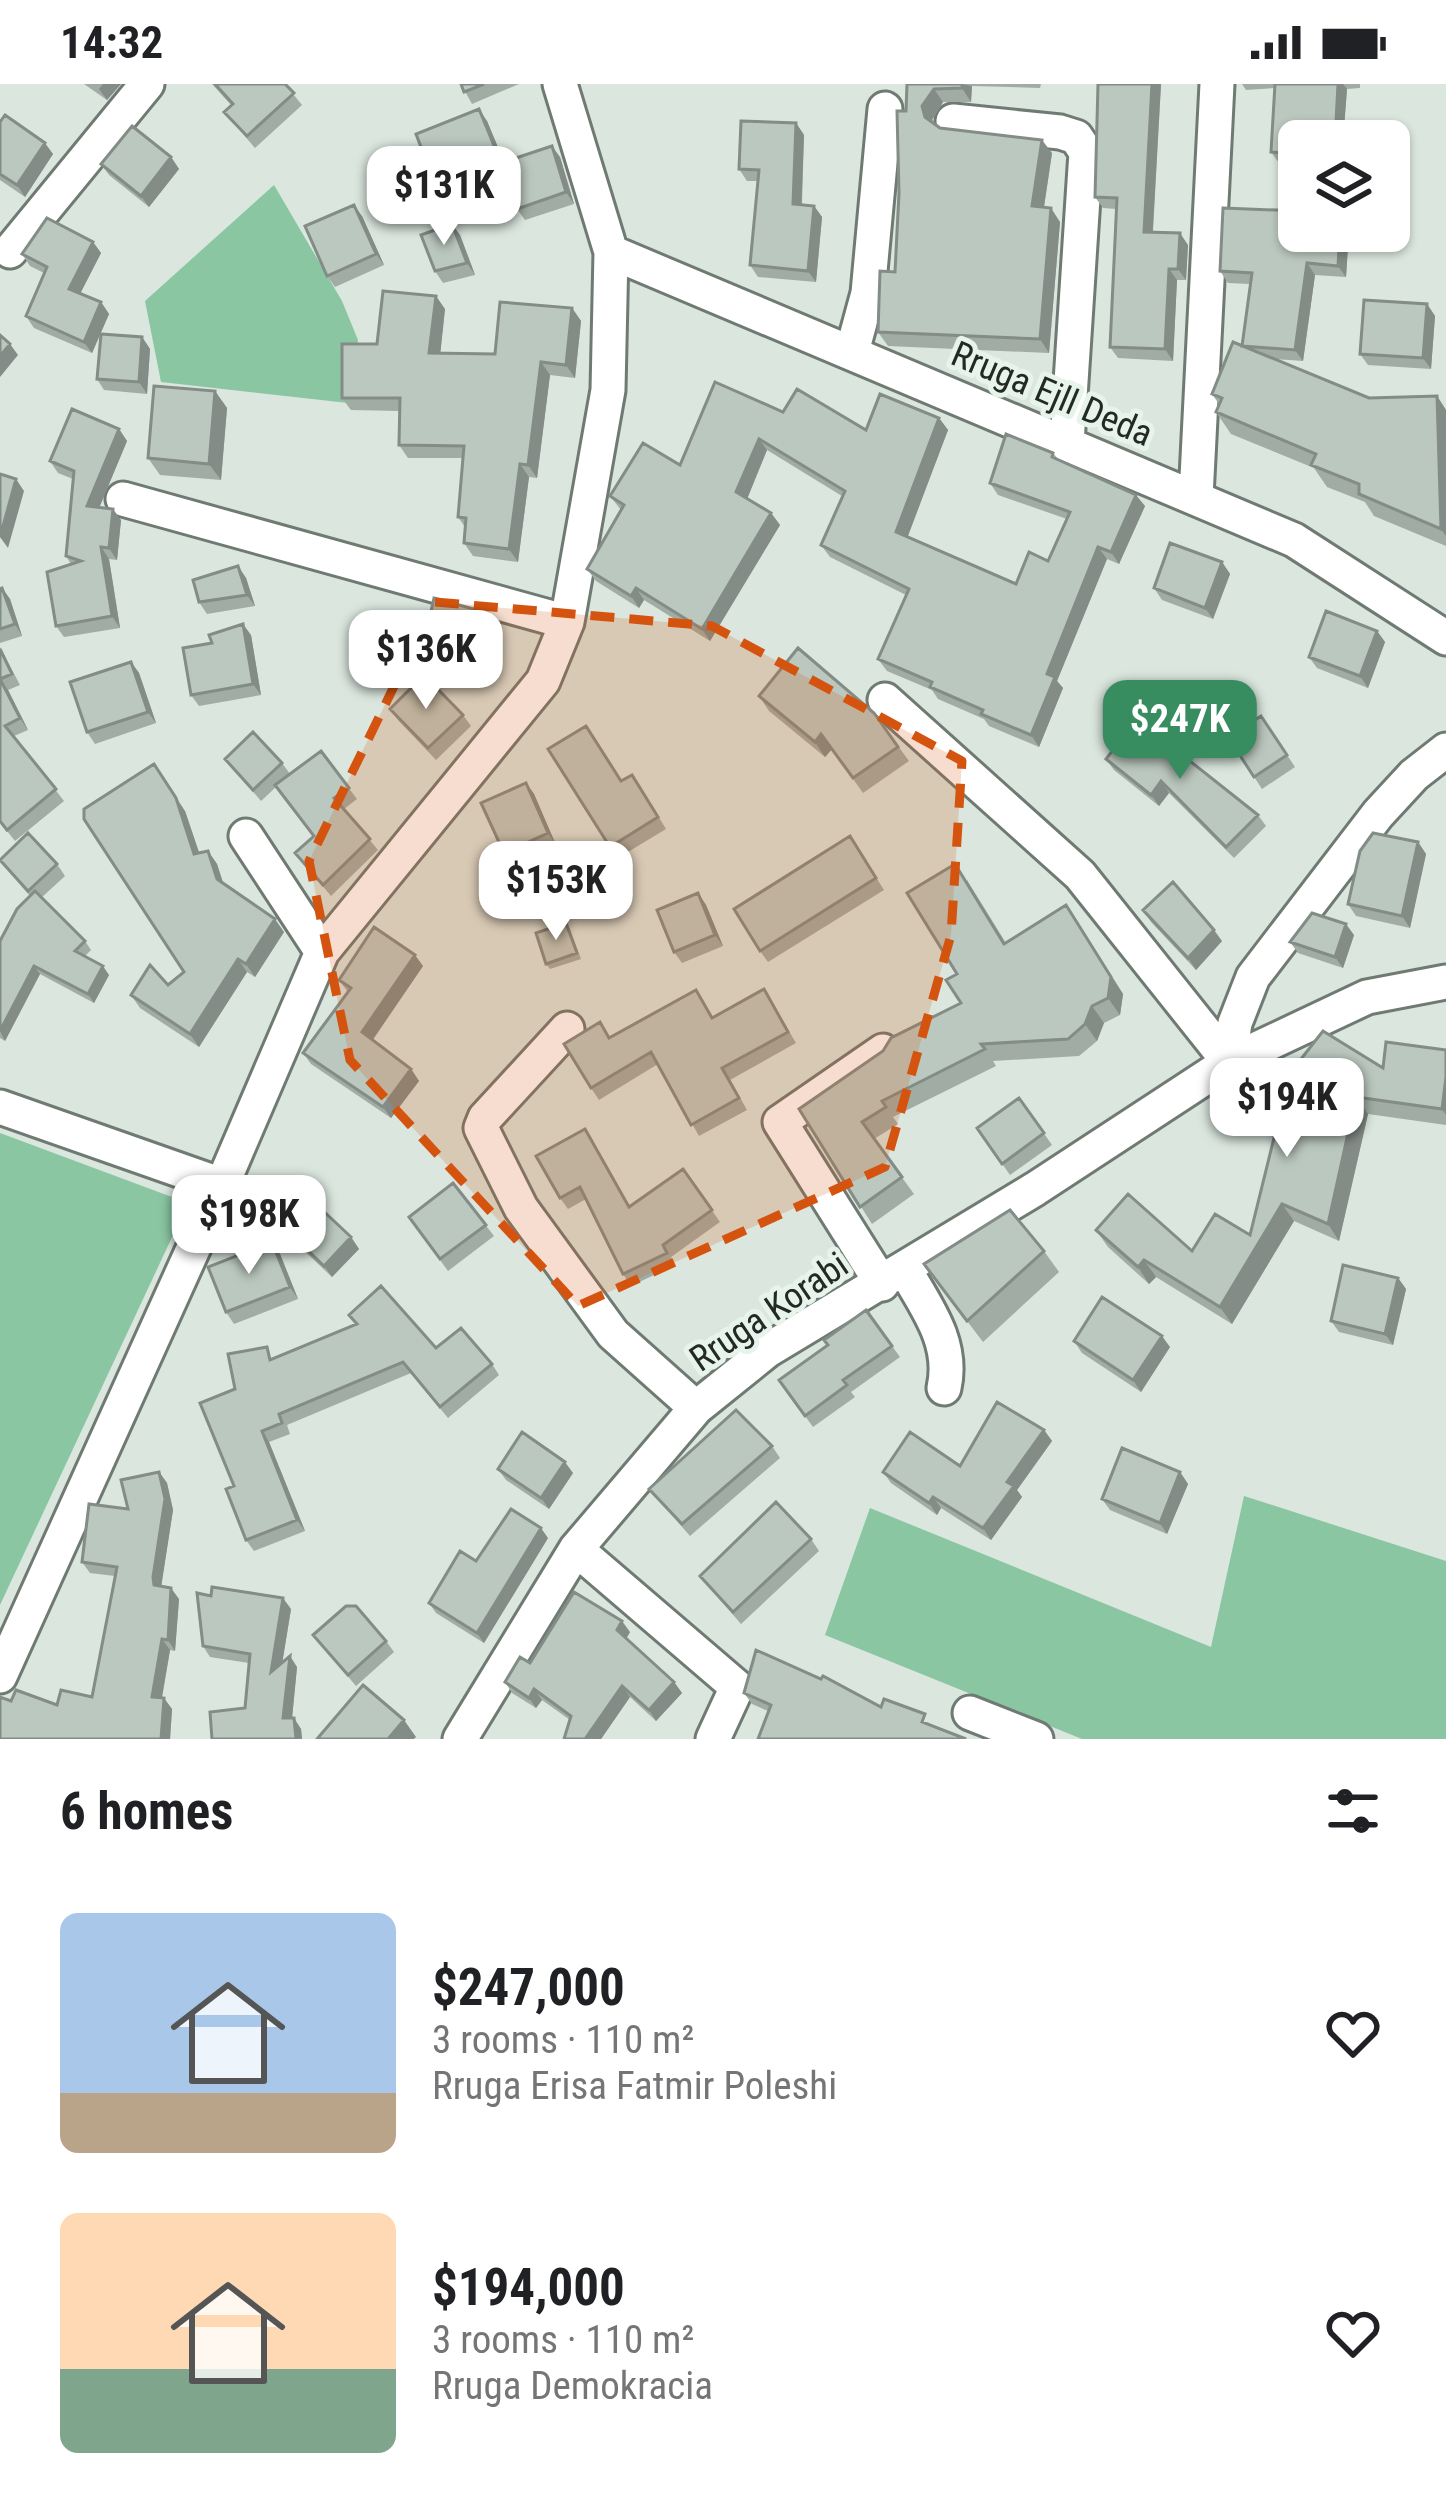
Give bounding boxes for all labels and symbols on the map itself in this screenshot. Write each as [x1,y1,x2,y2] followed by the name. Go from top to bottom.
[360,146,528,248] pin: $131K
[945,333,1159,455] street label: Rruga Ejll Deda
[342,610,510,712] pin: $136K
[1096,680,1264,782] pin: $247K
[472,841,640,943] pin: $153K
[1203,1058,1371,1160] pin: $194K
[165,1175,333,1277] pin: $198K
[682,1244,856,1380] street label: Rruga Korabi

